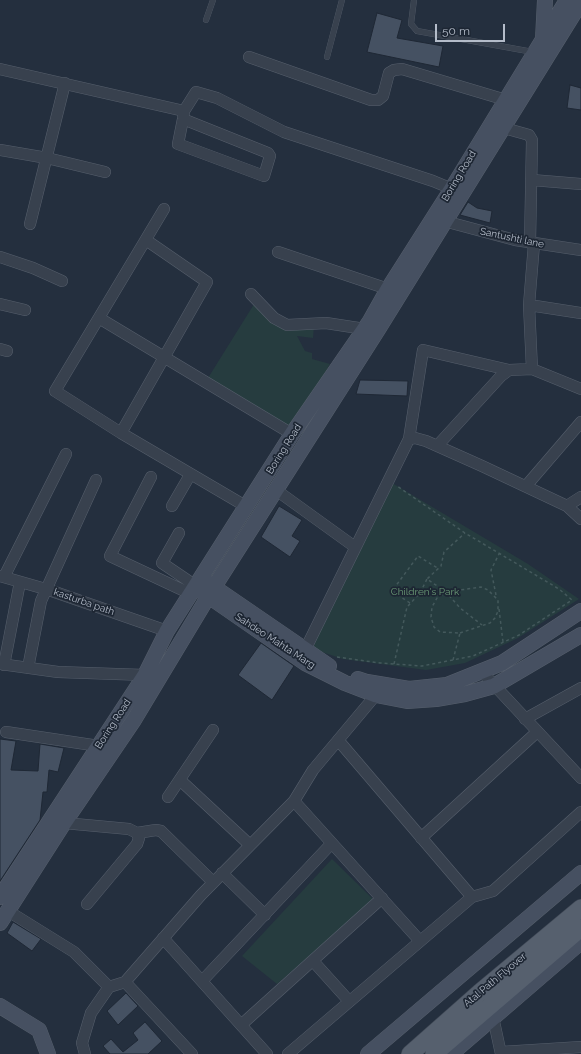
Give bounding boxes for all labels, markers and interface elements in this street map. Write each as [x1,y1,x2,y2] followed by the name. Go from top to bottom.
[437,16,507,42] scale bar
[442,24,470,38] text: 50 m
[439,149,479,203] street label: Boring Road
[479,225,545,251] street label: Santushti lane
[264,422,304,476] street label: Boring Road
[52,586,116,618] street label: kasturba path
[391,586,459,598] park label: Children's Park
[233,611,317,671] street label: Sahdeo Mahta Marg
[92,697,134,751] street label: Boring Road
[461,950,529,1010] street label: Atal Path Flyover

